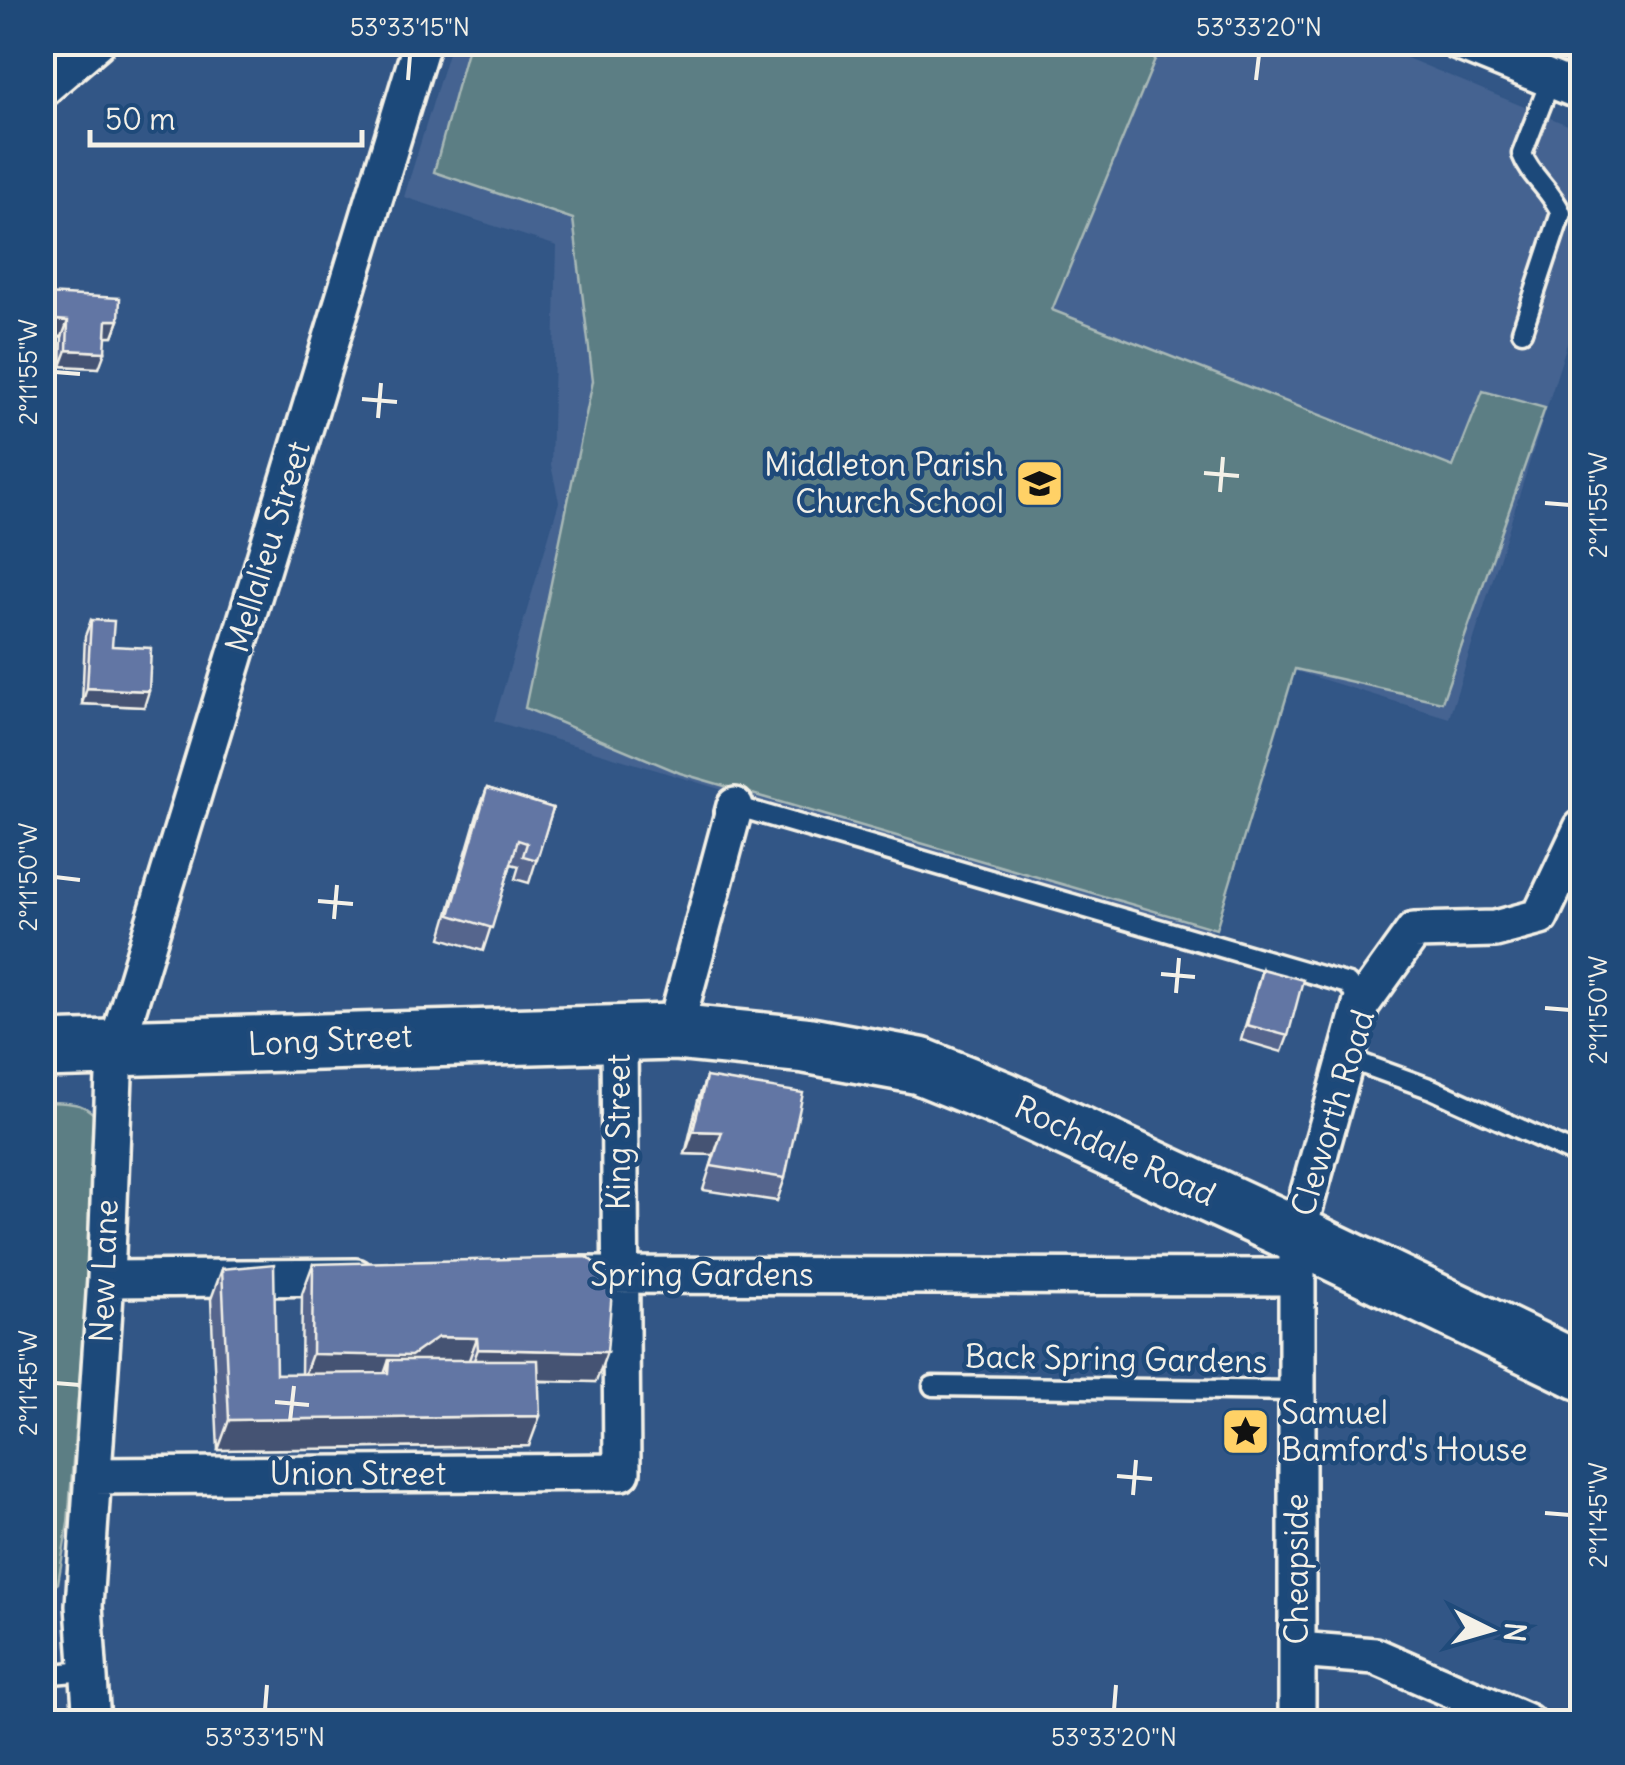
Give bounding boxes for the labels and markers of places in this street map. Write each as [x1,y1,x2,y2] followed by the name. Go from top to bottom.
[764,444,1004,522] place label: Middleton Parish Church School
[1013,457,1065,509] school or university icon: Middleton Parish Church School
[1281,1392,1527,1470] place label: Samuel Bamford's House
[1220,1405,1272,1457] place icon: Samuel Bamford's House

